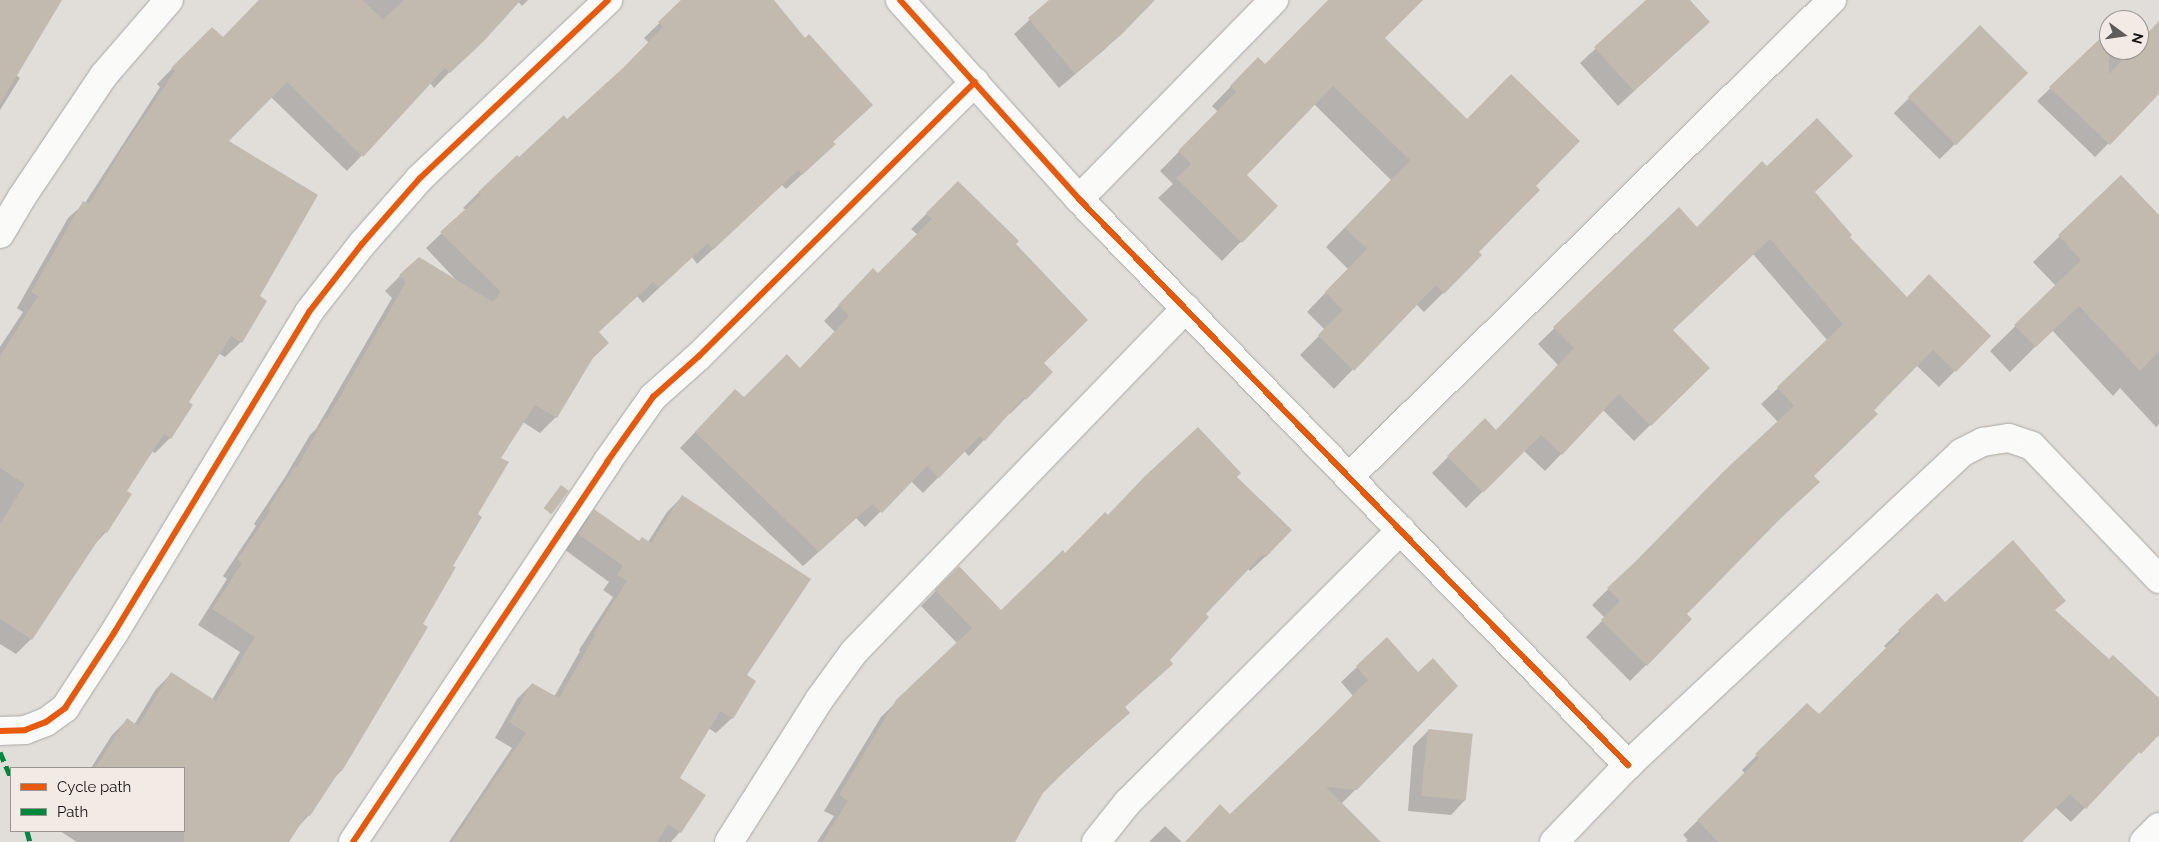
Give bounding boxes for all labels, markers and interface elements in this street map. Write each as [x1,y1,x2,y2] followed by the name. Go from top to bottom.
[2099,10,2149,60] north arrow
[2129,31,2147,46] text: N
[10,767,185,832] legend
[57,778,131,796] text: Cycle path
[57,803,88,821] text: Path

